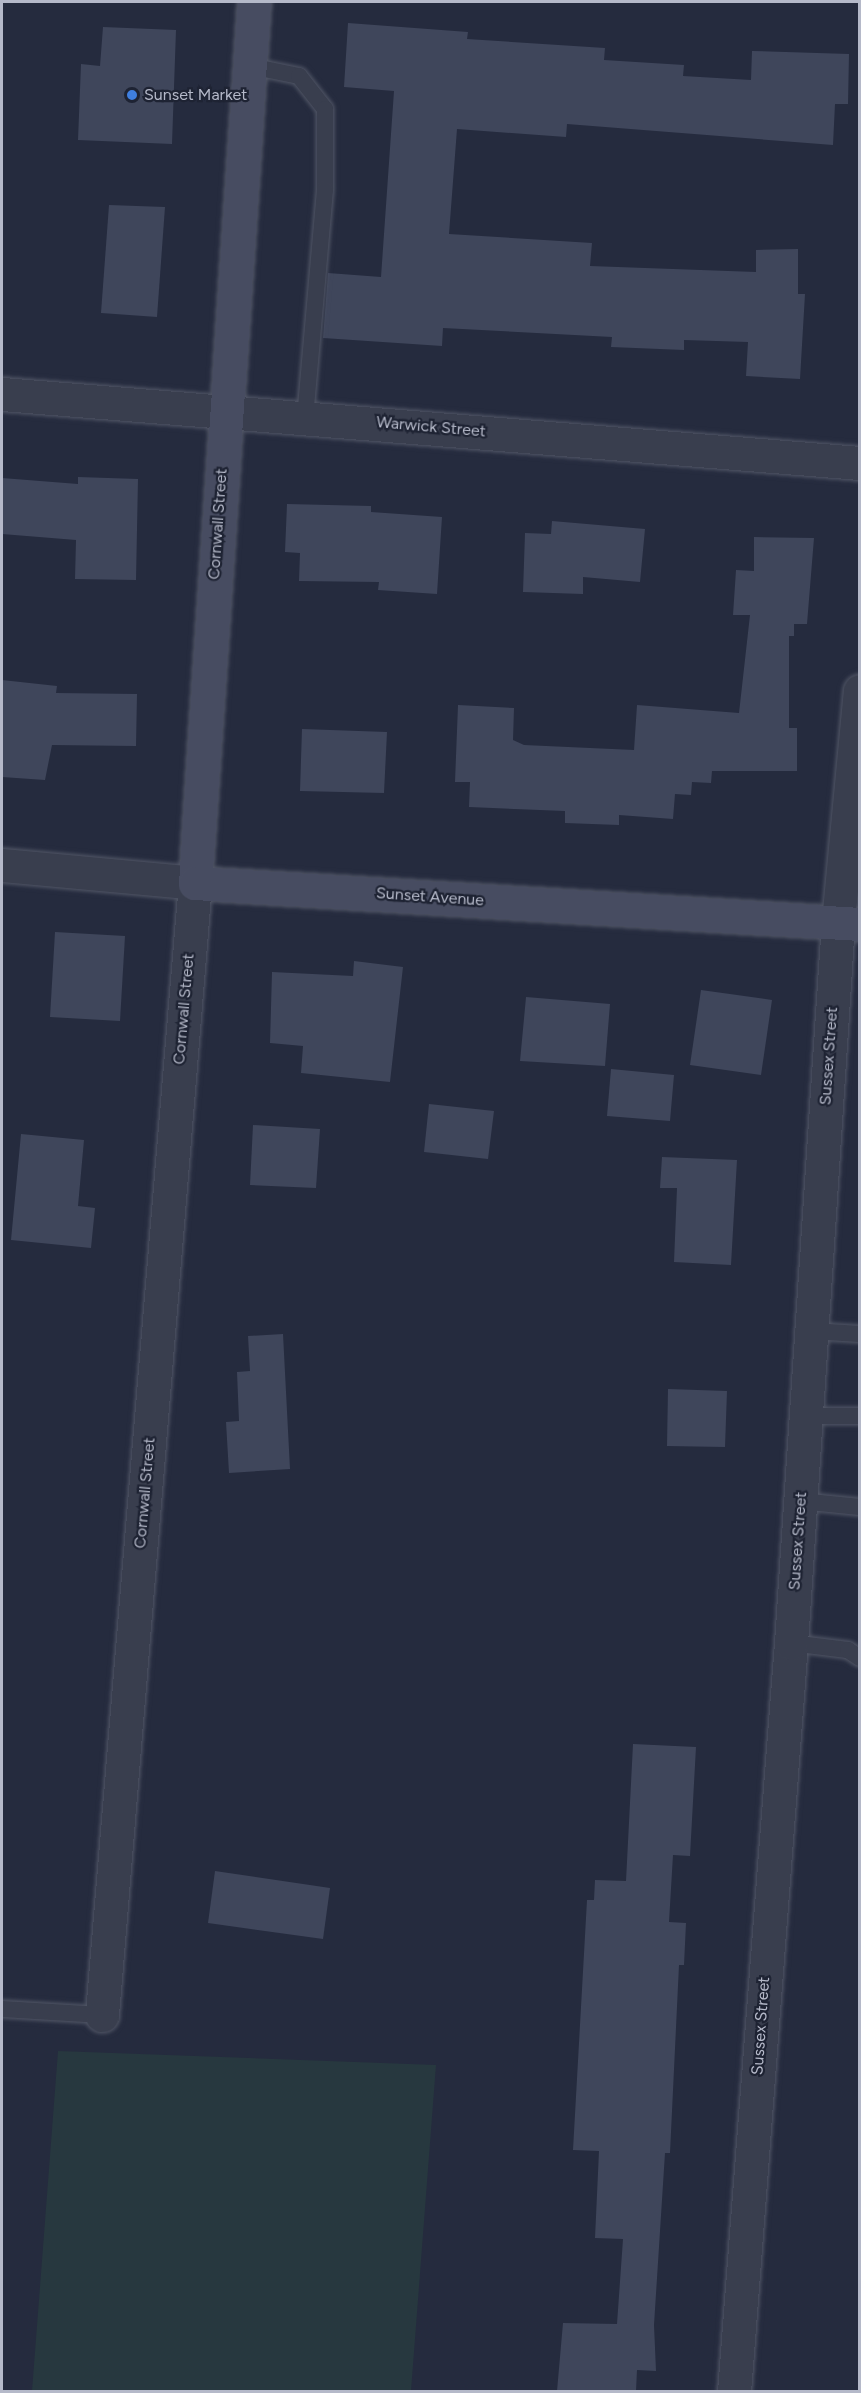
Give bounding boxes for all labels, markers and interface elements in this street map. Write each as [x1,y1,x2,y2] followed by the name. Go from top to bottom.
[144,85,247,105] place label: Sunset Market
[125,88,139,102] marker: Sunset Market
[376,413,486,441] street label: Warwick Street
[205,468,231,580] street label: Cornwall Street
[375,884,485,910] street label: Sunset Avenue
[170,953,198,1065] street label: Cornwall Street
[816,1006,842,1106] street label: Sussex Street
[131,1437,159,1549] street label: Cornwall Street
[785,1491,811,1591] street label: Sussex Street
[748,1976,774,2076] street label: Sussex Street

